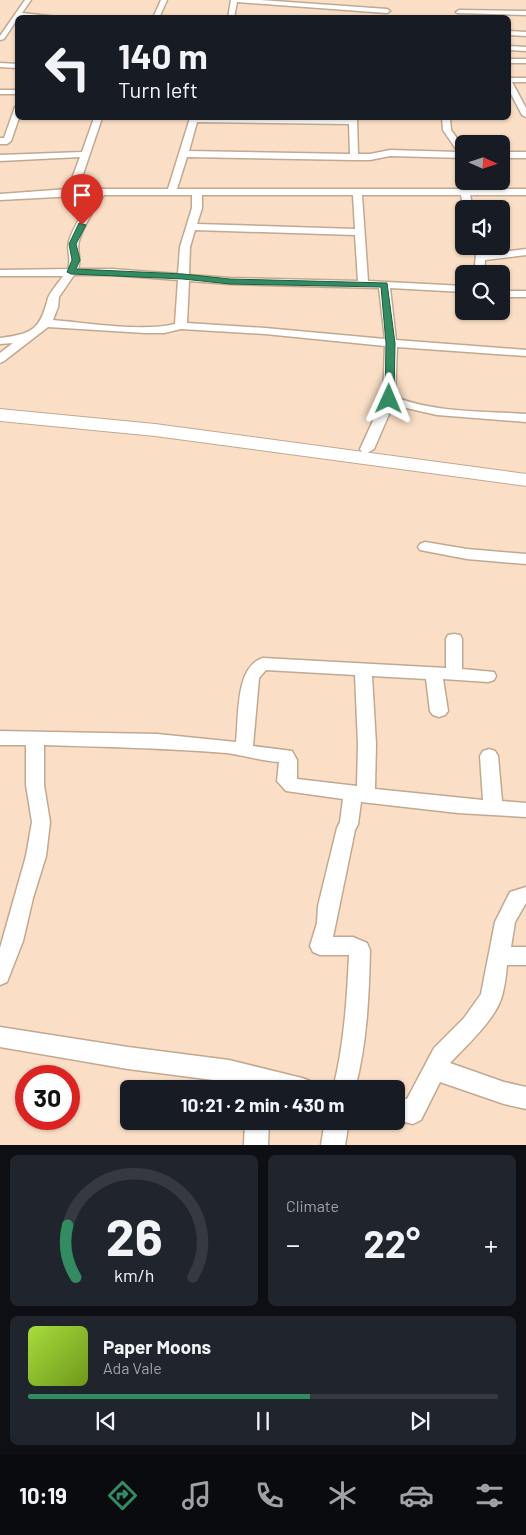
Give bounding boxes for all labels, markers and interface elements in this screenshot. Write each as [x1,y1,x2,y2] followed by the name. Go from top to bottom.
[118,34,208,76] text: 140 m
[35,35,100,100] icon: left
[118,76,198,102] text: Turn left
[455,135,510,190] north arrow
[455,135,510,320] map controls
[61,174,103,225] pin
[68,181,96,209] icon: arrive
[455,200,510,255] button: sound
[455,265,510,320] button: search
[362,372,414,424] position arrow
[15,1065,80,1130] speed limit sign: 30
[181,1093,344,1116] text: 10:21 · 2 min · 430 m
[286,1196,339,1215] text: Climate
[105,1204,163,1266] text: 26
[364,1220,420,1266] text: 22°
[286,1227,300,1261] text: −
[484,1227,498,1261] text: +
[114,1264,154,1286] text: km/h
[103,1335,211,1358] text: Paper Moons
[103,1358,162,1377] text: Ada Vale
[92,1407,120,1435] icon: previous
[249,1407,277,1435] icon: pause
[406,1407,434,1435] icon: next
[105,1478,140,1513] icon: directions
[179,1478,214,1513] icon: music
[252,1478,287,1513] icon: phone
[325,1478,360,1513] icon: climate
[399,1478,434,1513] icon: car
[472,1478,507,1513] icon: filters
[19,1482,67,1508] text: 10:19

